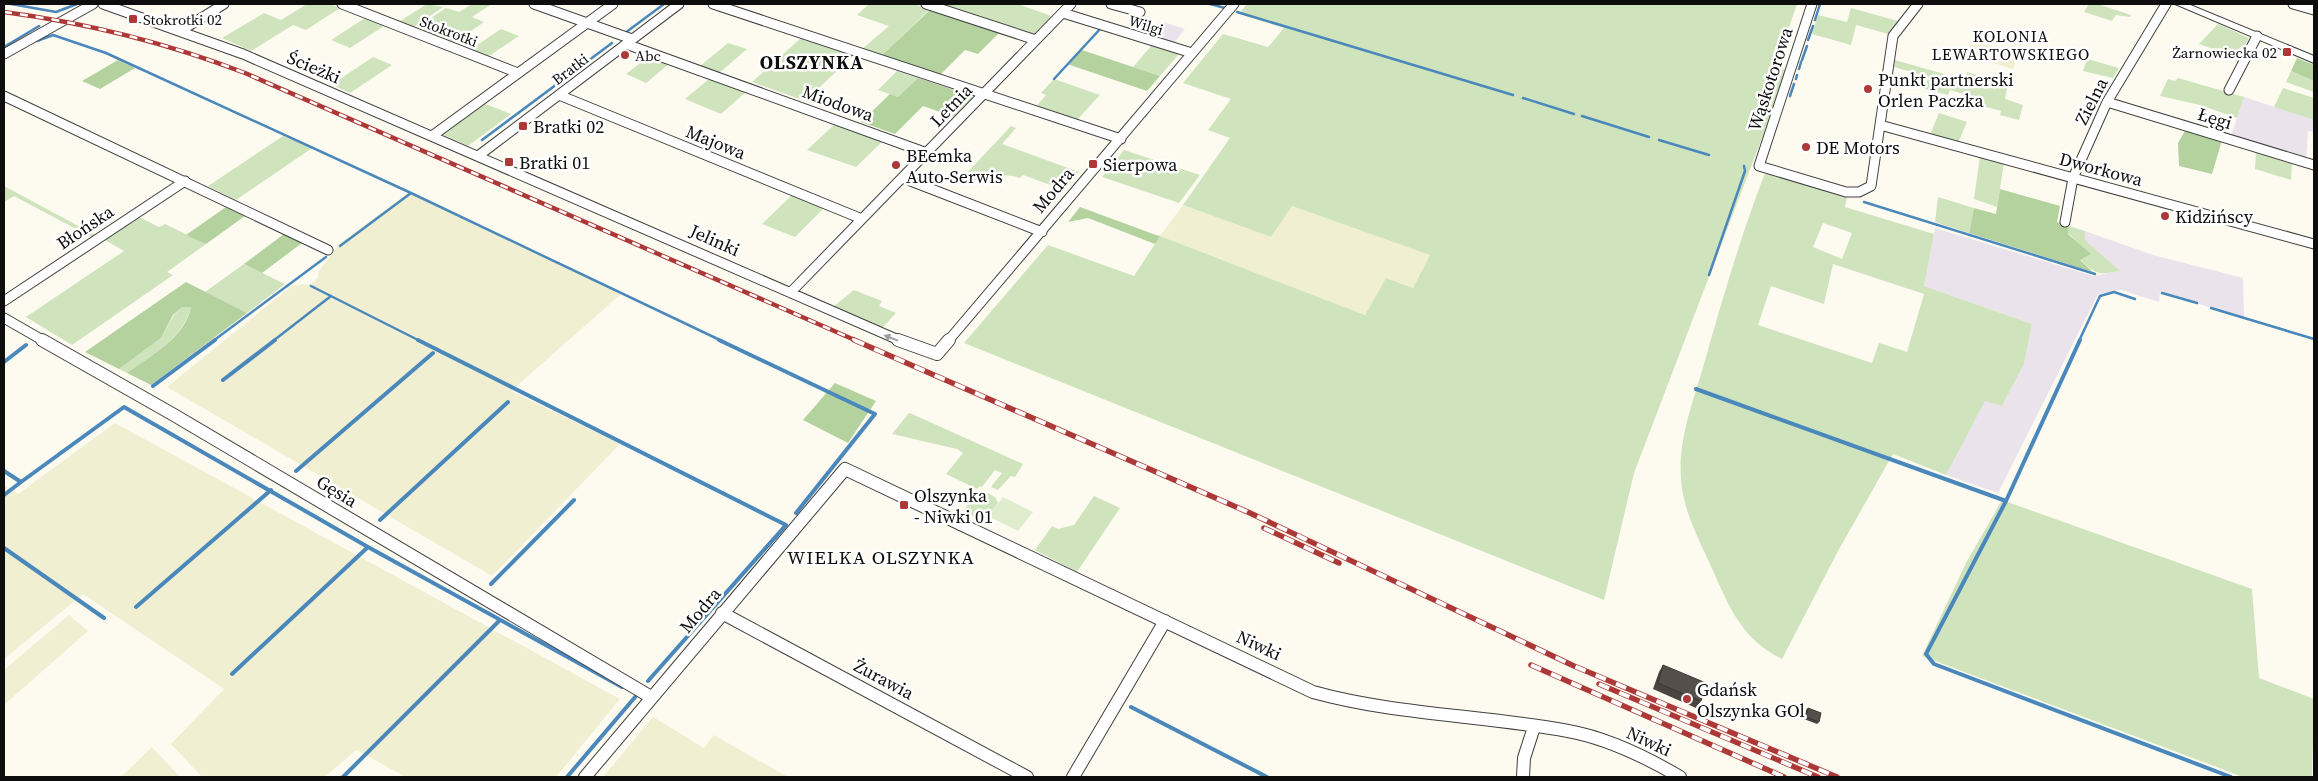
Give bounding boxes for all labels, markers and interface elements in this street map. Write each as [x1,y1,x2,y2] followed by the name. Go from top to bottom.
[143,9,222,30] place label: Stokrotki 02
[417,10,481,52] street label: Stokrotki
[1126,10,1166,40] street label: Wilgi
[127,13,139,25] marker: Stokrotki 02
[1741,23,1799,134] street label: Wąskotorowa
[1932,25,2090,65] district label: KOLONIA LEWARTOWSKIEGO
[2172,42,2277,63] place label: Żarnowiecka 02
[283,45,345,89] street label: Ścieżki
[635,45,661,66] place label: Abc
[2281,46,2293,58] marker: Żarnowiecka 02
[547,48,593,90] street label: Bratki
[619,49,631,61] marker: Abc
[760,49,864,75] district label: OLSZYNKA
[1878,67,2014,113] place label: Punkt partnerski Orlen Paczka
[2069,72,2114,129] street label: Zielna
[924,77,978,132] street label: Letnia
[799,79,878,128] street label: Miodowa
[1862,83,1874,95] marker: Punkt partnerski Orlen Paczka
[2195,101,2235,135] street label: Łęgi
[533,114,604,139] place label: Bratki 02
[682,119,750,166] street label: Majowa
[517,120,529,132] marker: Bratki 02
[1816,135,1900,160] place label: DE Motors
[1800,141,1812,153] marker: DE Motors
[906,143,1003,189] place label: BEemka Auto-Serwis
[2056,146,2146,192] street label: Dworkowa
[519,150,590,175] place label: Bratki 01
[1103,152,1178,177] place label: Sierpowa
[503,156,515,168] marker: Bratki 01
[1087,158,1099,170] marker: Sierpowa
[890,159,902,171] marker: BEemka Auto-Serwis
[1027,161,1080,218] street label: Modra
[52,198,119,255] street label: Błońska
[2175,204,2254,229] place label: Kidzińscy
[2159,210,2171,222] marker: Kidzińscy
[685,218,744,262] street label: Jelinki
[883,334,898,342] one-way arrow
[312,469,363,513] street label: Gęsia
[914,483,993,529] place label: Olszynka - Niwki 01
[898,499,910,511] marker: Olszynka - Niwki 01
[787,544,975,570] district label: WIELKA OLSZYNKA
[674,581,727,638] street label: Modra
[1232,624,1286,666] street label: Niwki
[850,653,919,706] street label: Żurawia
[1697,677,1805,723] place label: Gdańsk Olszynka GOl
[1681,693,1693,705] marker: Gdańsk Olszynka GOl
[1622,720,1676,762] street label: Niwki

